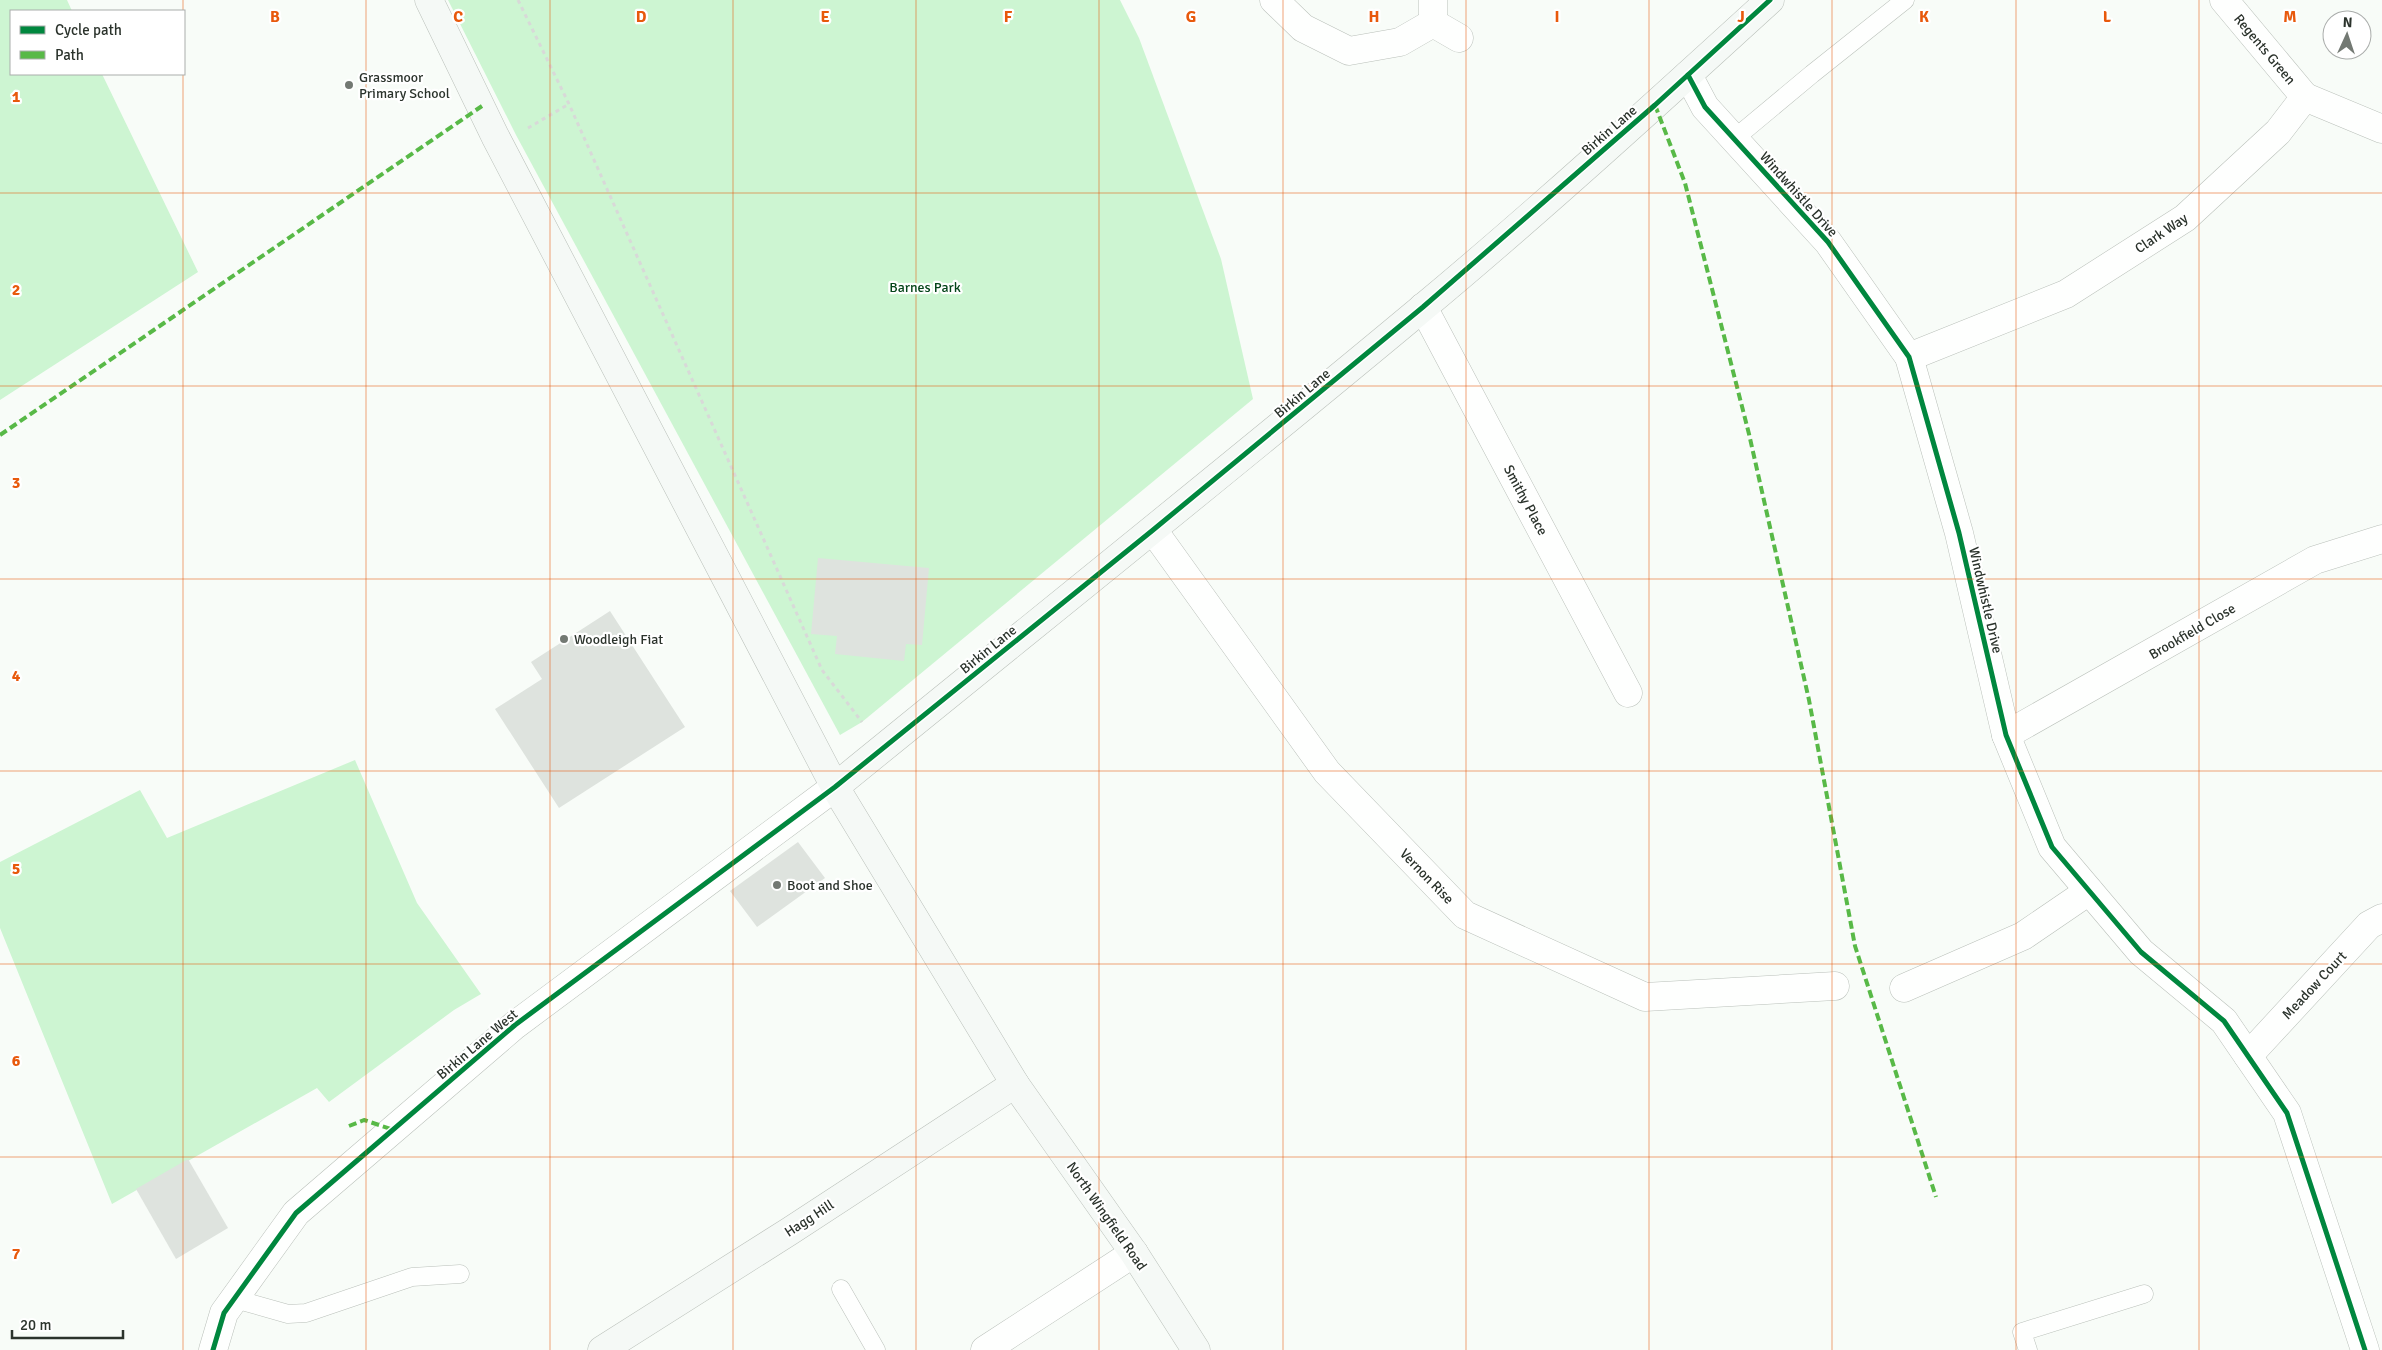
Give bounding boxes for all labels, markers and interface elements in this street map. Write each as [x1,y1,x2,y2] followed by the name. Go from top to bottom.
[270,7,280,27] text: B
[453,7,463,27] text: C
[636,7,647,27] text: D
[820,7,830,27] text: E
[1004,7,1013,27] text: F
[1186,7,1196,27] text: G
[1369,7,1379,27] text: H
[1554,7,1560,27] text: I
[1737,7,1745,27] text: J
[1919,7,1929,27] text: K
[2103,7,2112,27] text: L
[2283,7,2297,27] text: M
[10,10,185,75] legend
[2322,10,2372,60] north arrow
[2230,11,2299,88] street label: Regents Green
[2342,14,2353,31] text: N
[55,21,122,39] text: Cycle path
[55,46,84,64] text: Path
[359,69,450,102] place label: Grassmoor Primary School
[343,79,355,91] marker: Grassmoor Primary School
[12,87,21,107] text: 1
[1578,102,1640,159] street label: Birkin Lane
[1756,148,1841,240] street label: Windwhistle Drive
[2132,209,2191,257] street label: Clark Way
[889,279,961,296] park label: Barnes Park
[12,280,20,300] text: 2
[1271,365,1334,422] street label: Birkin Lane
[1500,462,1551,538] street label: Smithy Place
[12,473,20,493] text: 3
[1965,545,2006,655] street label: Windwhistle Drive
[2146,600,2239,663] street label: Brookfield Close
[957,621,1020,677] street label: Birkin Lane
[574,631,663,648] place label: Woodleigh Fiat
[558,633,570,645] marker: Woodleigh Fiat
[12,666,21,686] text: 4
[1396,845,1457,908] street label: Vernon Rise
[12,859,20,879] text: 5
[787,877,873,894] place label: Boot and Shoe
[771,879,783,891] marker: Boot and Shoe
[2279,948,2350,1023] street label: Meadow Court
[433,1006,521,1083] street label: Birkin Lane West
[12,1051,21,1071] text: 6
[1063,1159,1150,1274] street label: North Wingfield Road
[781,1196,837,1241] street label: Hagg Hill
[12,1244,21,1264] text: 7
[12,1308,124,1340] scale bar
[20,1316,51,1334] text: 20 m

